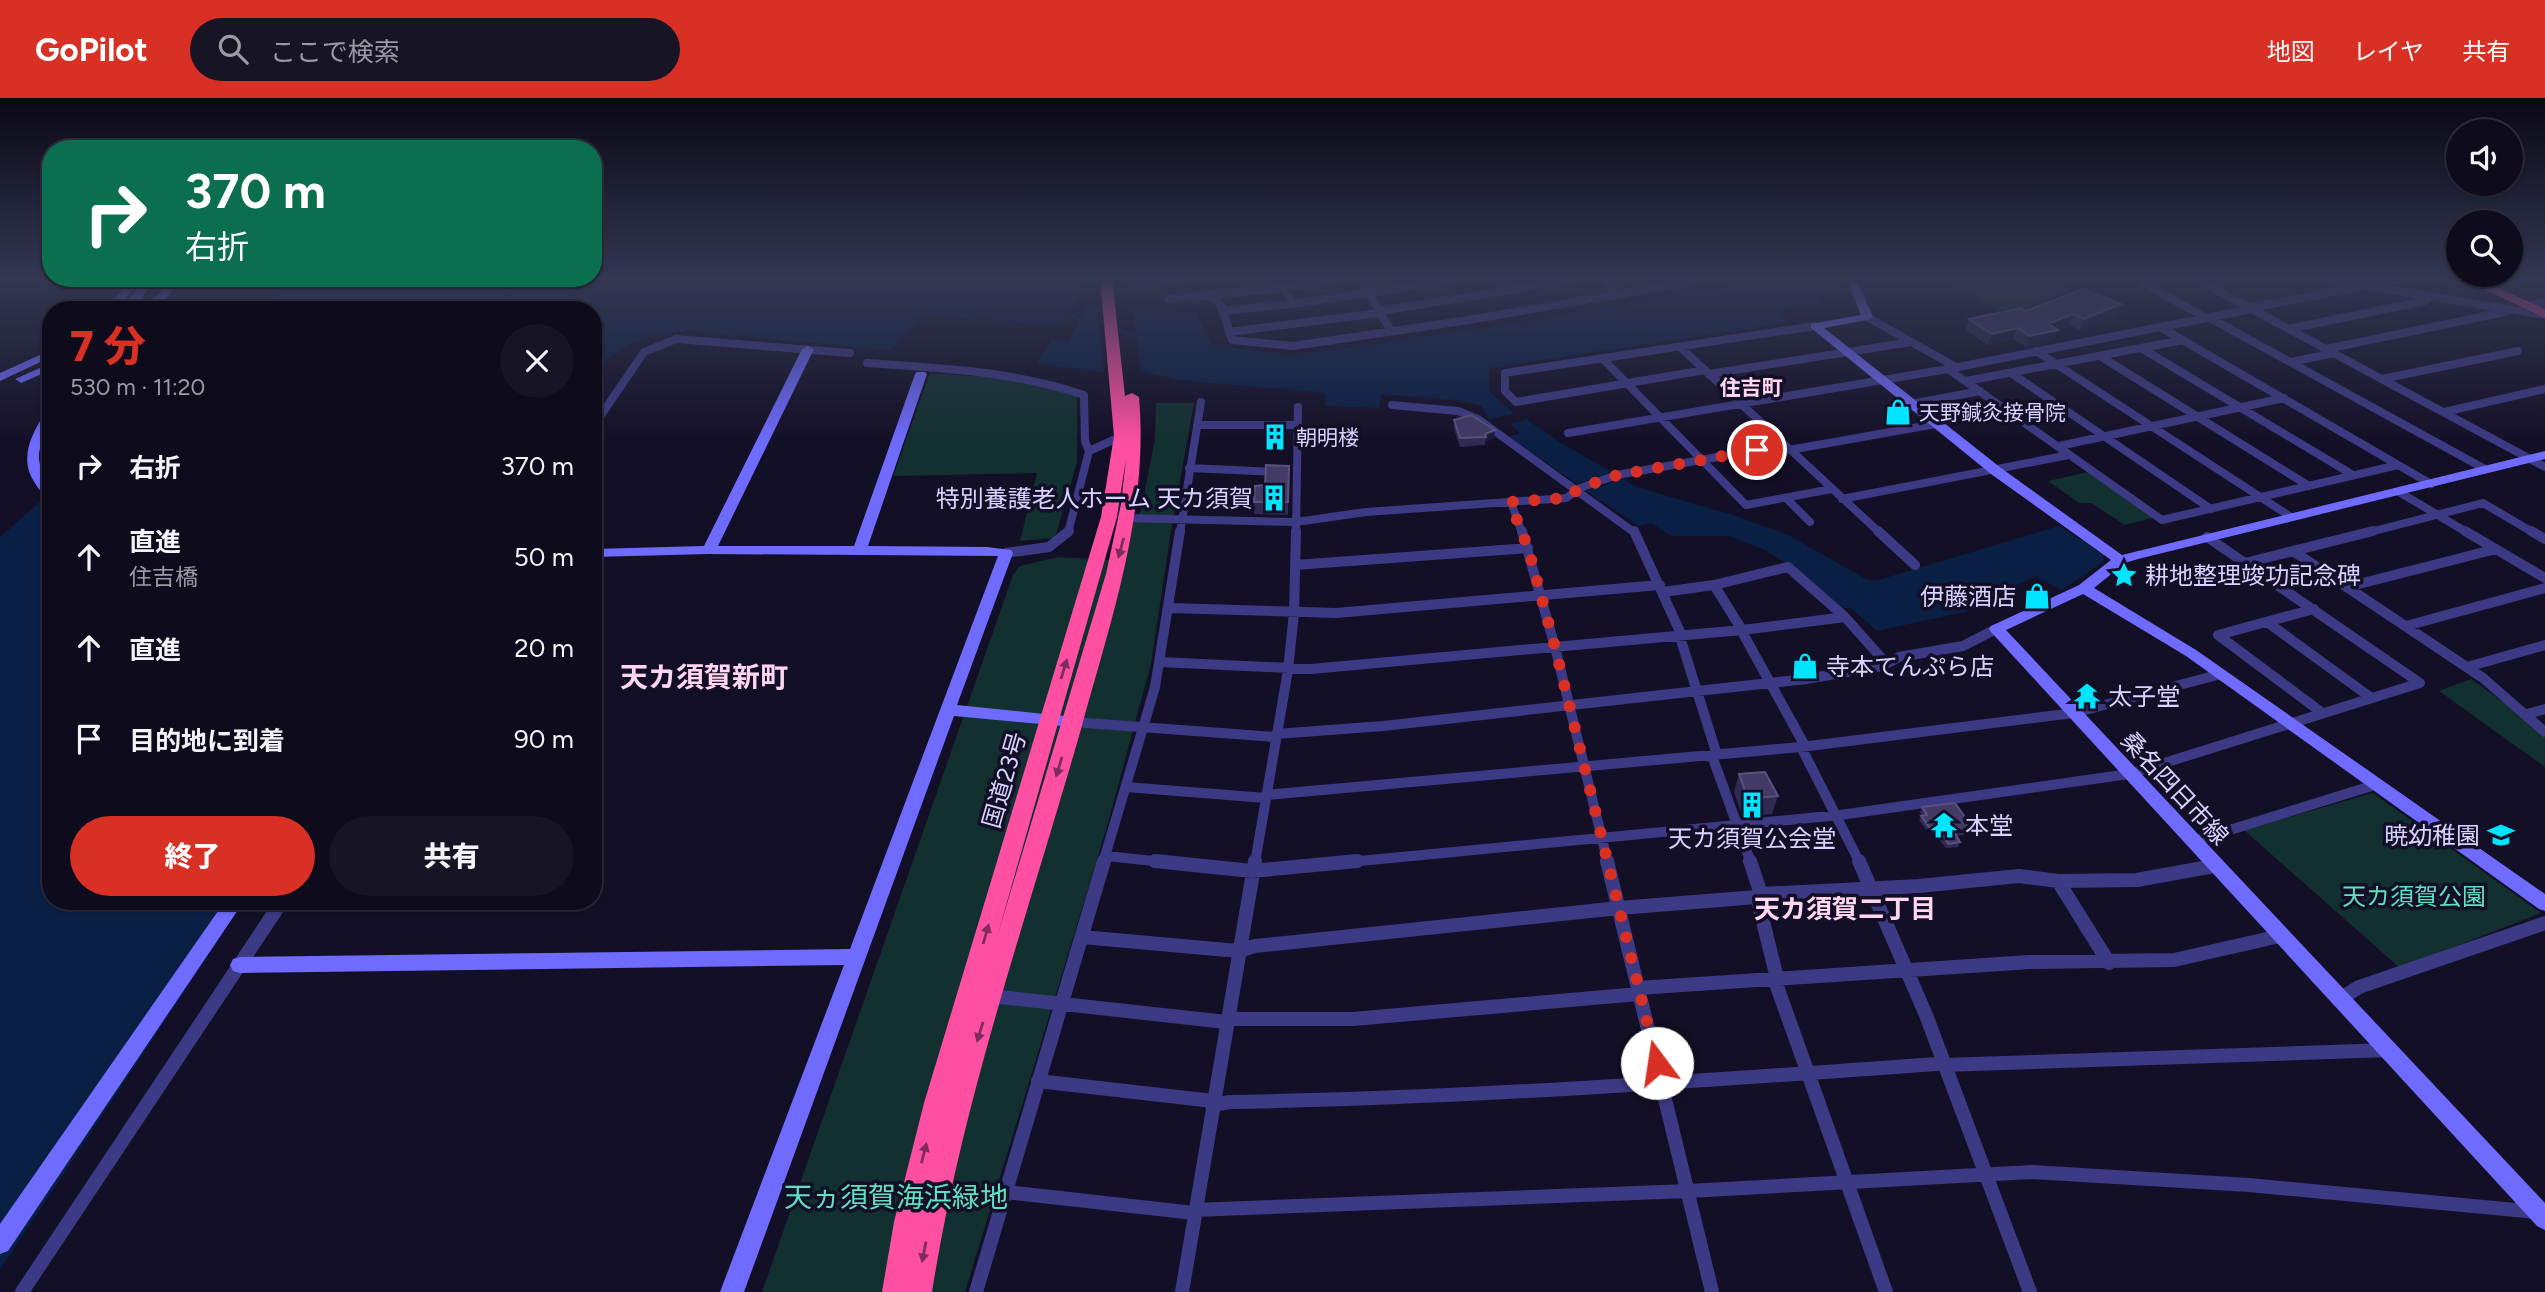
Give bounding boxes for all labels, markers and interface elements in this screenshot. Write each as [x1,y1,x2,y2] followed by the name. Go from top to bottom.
[190,18,680,81] search box
[35,30,148,69] text: GoPilot
[214,30,252,68] icon: search
[270,36,400,68] text: ここで検索
[2267,37,2315,66] text: 地図
[2353,37,2424,66] text: レイヤ
[2462,37,2510,66] text: 共有
[2446,119,2523,287] map controls
[2446,119,2523,196] button: sound
[185,161,326,220] text: 370 m
[70,168,161,259] icon: right
[2446,210,2523,287] button: search
[185,228,249,266] text: 右折
[70,321,146,372] text: 7 分
[500,324,574,398] button: close
[70,373,205,401] text: 530 m · 11:20
[1720,375,1783,400] district label: 住吉町
[1883,397,1913,427] shop icon: 天野鍼灸接骨院
[1919,400,2066,425] place label: 天野鍼灸接骨院
[1727,420,1787,480] pin
[1260,422,1290,452] building icon: 朝明楼
[1296,425,1359,450] place label: 朝明楼
[1738,431,1776,469] icon: arrive
[70,447,108,485] icon: right
[501,450,574,482] text: 370 m
[129,452,181,484] text: 右折
[1259,483,1289,513] building icon: 特別養護老人ホーム 天カ須賀
[936,484,1253,513] place label: 特別養護老人ホーム 天カ須賀
[129,526,181,558] text: 直進
[70,538,108,576] icon: ahead
[1115,538,1125,559] one-way arrow
[514,541,574,573] text: 50 m
[2109,560,2139,590] place icon: 耕地整理竣功記念碑
[2145,561,2361,590] place label: 耕地整理竣功記念碑
[129,563,198,591] text: 住吉橋
[2022,581,2052,611] shop icon: 伊藤酒店
[1920,582,2016,611] place label: 伊藤酒店
[70,629,108,667] icon: ahead
[514,632,574,664] text: 20 m
[129,634,181,666] text: 直進
[1790,651,1820,681] shop icon: 寺本てんぷら店
[1826,652,1994,681] place label: 寺本てんぷら店
[1059,658,1069,679] one-way arrow
[620,660,788,694] district label: 天カ須賀新町
[2072,681,2102,711] temple icon: 太子堂
[2108,682,2180,711] place label: 太子堂
[70,720,108,758] icon: arrive
[514,723,574,755] text: 90 m
[129,725,285,757] text: 目的地に到着
[2115,725,2235,851] street label: 桑名四日市線
[976,729,1032,831] street label: 国道23号
[1054,757,1064,778] one-way arrow
[1737,790,1767,820] building icon: 天カ須賀公会堂
[1929,810,1959,840] temple icon: 本堂
[1965,811,2013,840] place label: 本堂
[70,816,315,896] button: 終了
[329,816,574,896] button: 共有
[2486,820,2516,850] school or university icon: 暁幼稚園
[2384,821,2480,850] place label: 暁幼稚園
[1668,824,1836,853] place label: 天カ須賀公会堂
[2342,882,2486,911] park label: 天カ須賀公園
[1754,893,1936,925] district label: 天カ須賀二丁目
[981,923,992,945] one-way arrow
[974,1021,985,1042] one-way arrow
[1620,1026,1694,1100] position arrow
[919,1142,930,1164] one-way arrow
[784,1180,1008,1214] park label: 天ヵ須賀海浜緑地
[919,1241,930,1263] one-way arrow

